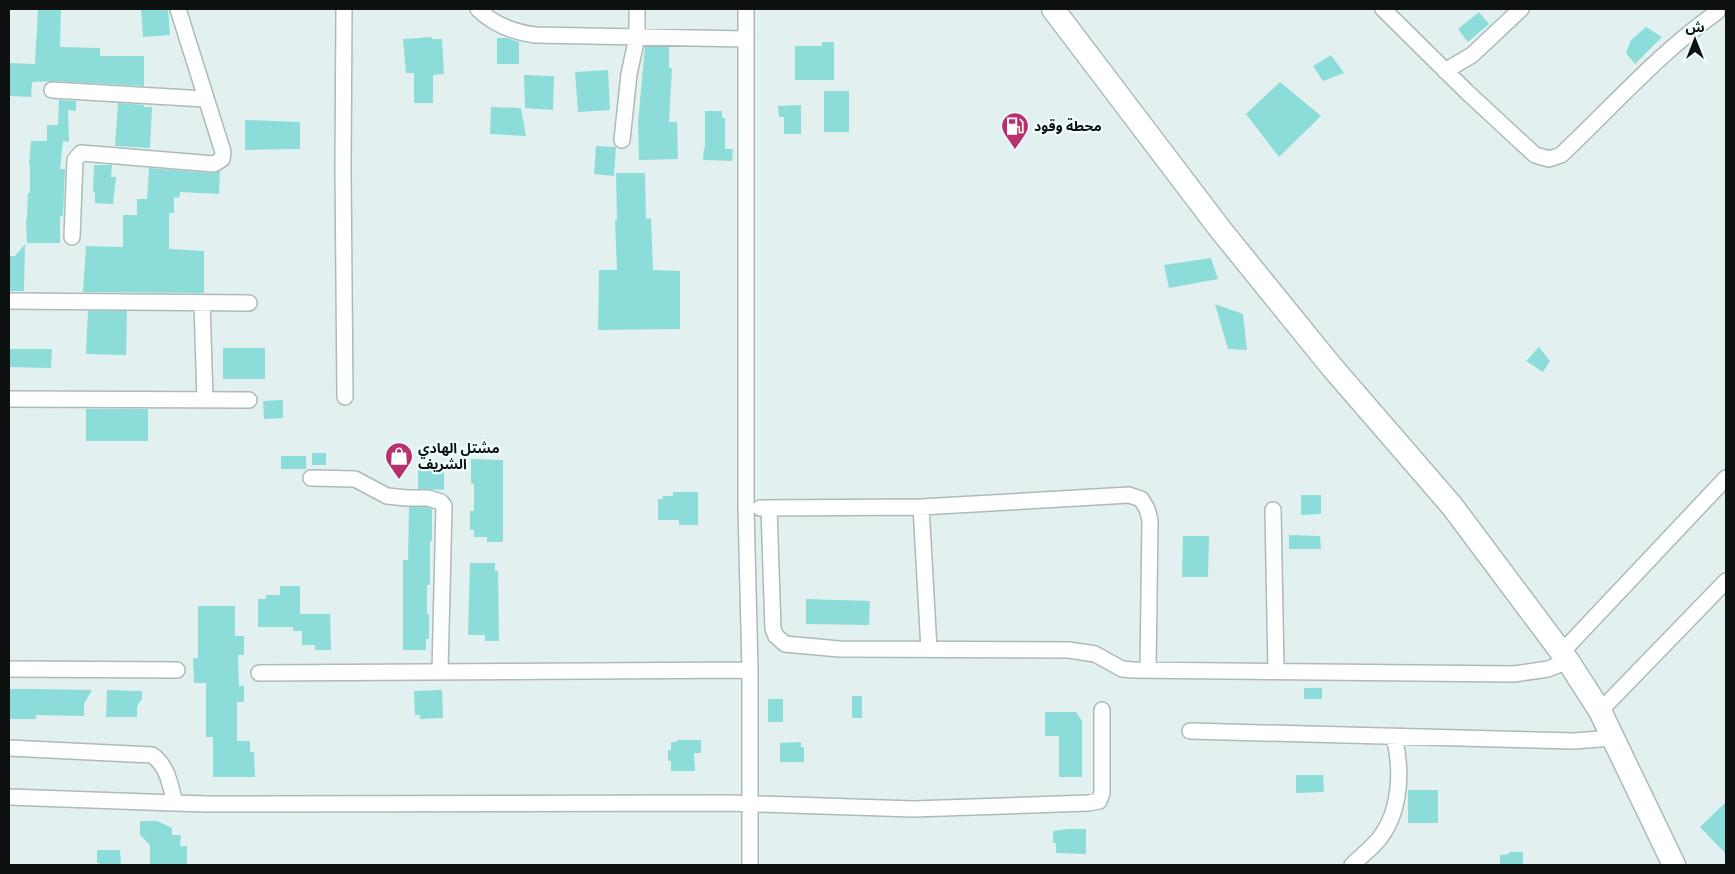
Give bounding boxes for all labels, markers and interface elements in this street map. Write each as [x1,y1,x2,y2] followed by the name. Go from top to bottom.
[1670,15,1720,65] north arrow
[1685,19,1705,36] text: ش
[1000,111,1030,150] fuel station icon: محطة وقود
[1034,118,1102,135] place label: محطة وقود
[418,440,500,473] place label: مشتل الهادي الشريف
[384,441,414,480] shop icon: مشتل الهادي الشريف

